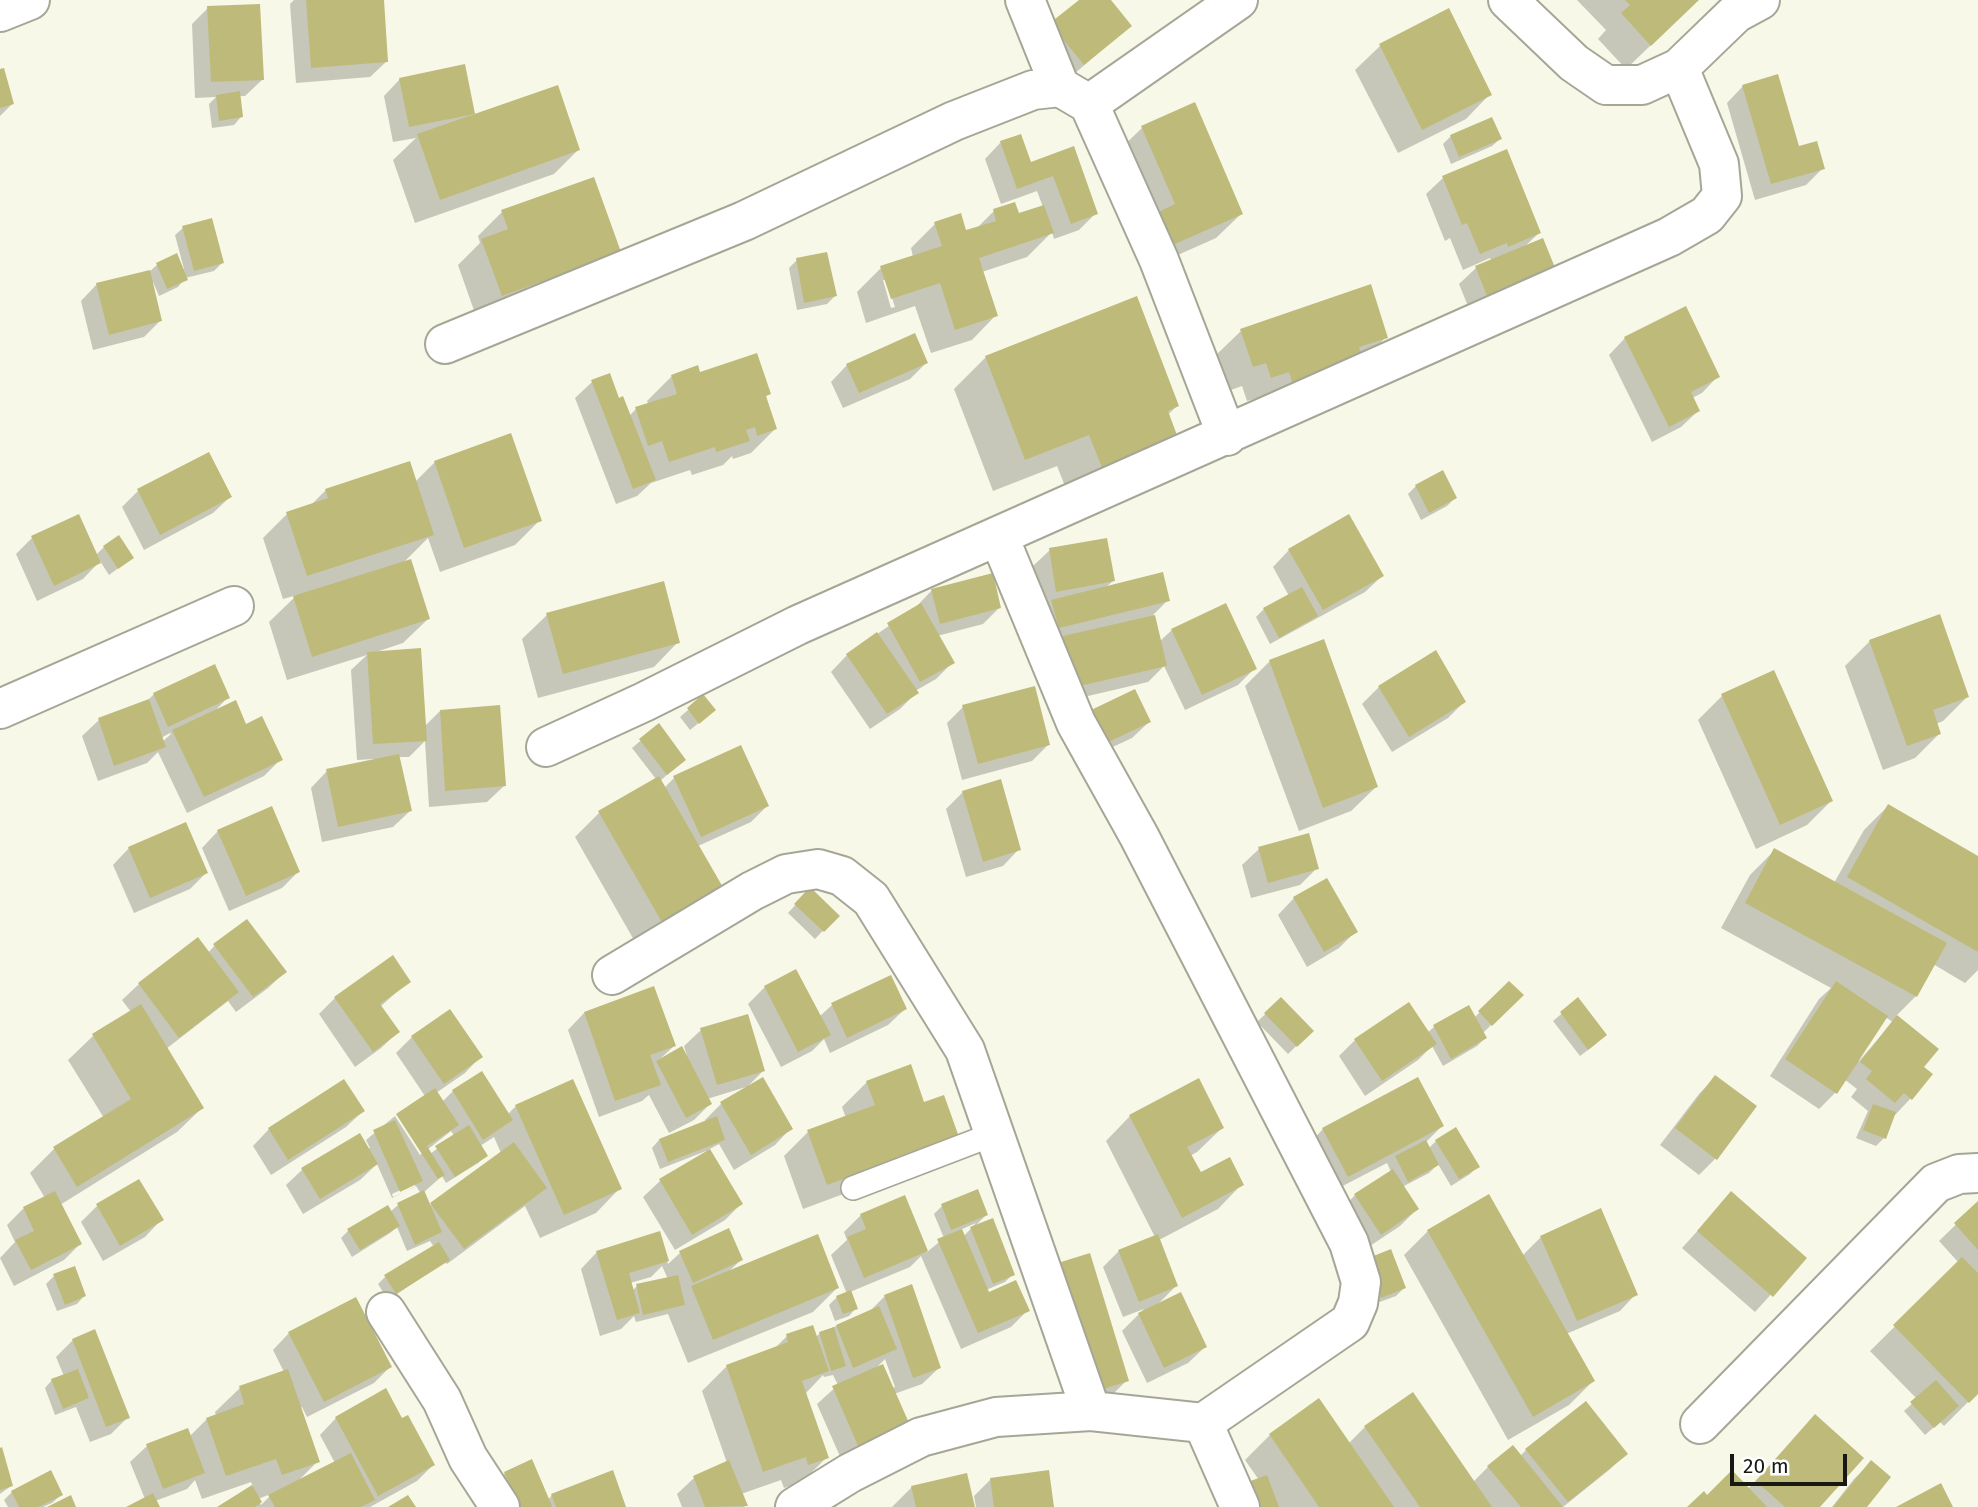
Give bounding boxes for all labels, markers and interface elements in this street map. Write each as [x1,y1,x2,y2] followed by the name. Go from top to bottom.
[1733,1440,1850,1484] scale bar
[1743,1453,1789,1479] text: 20 m

